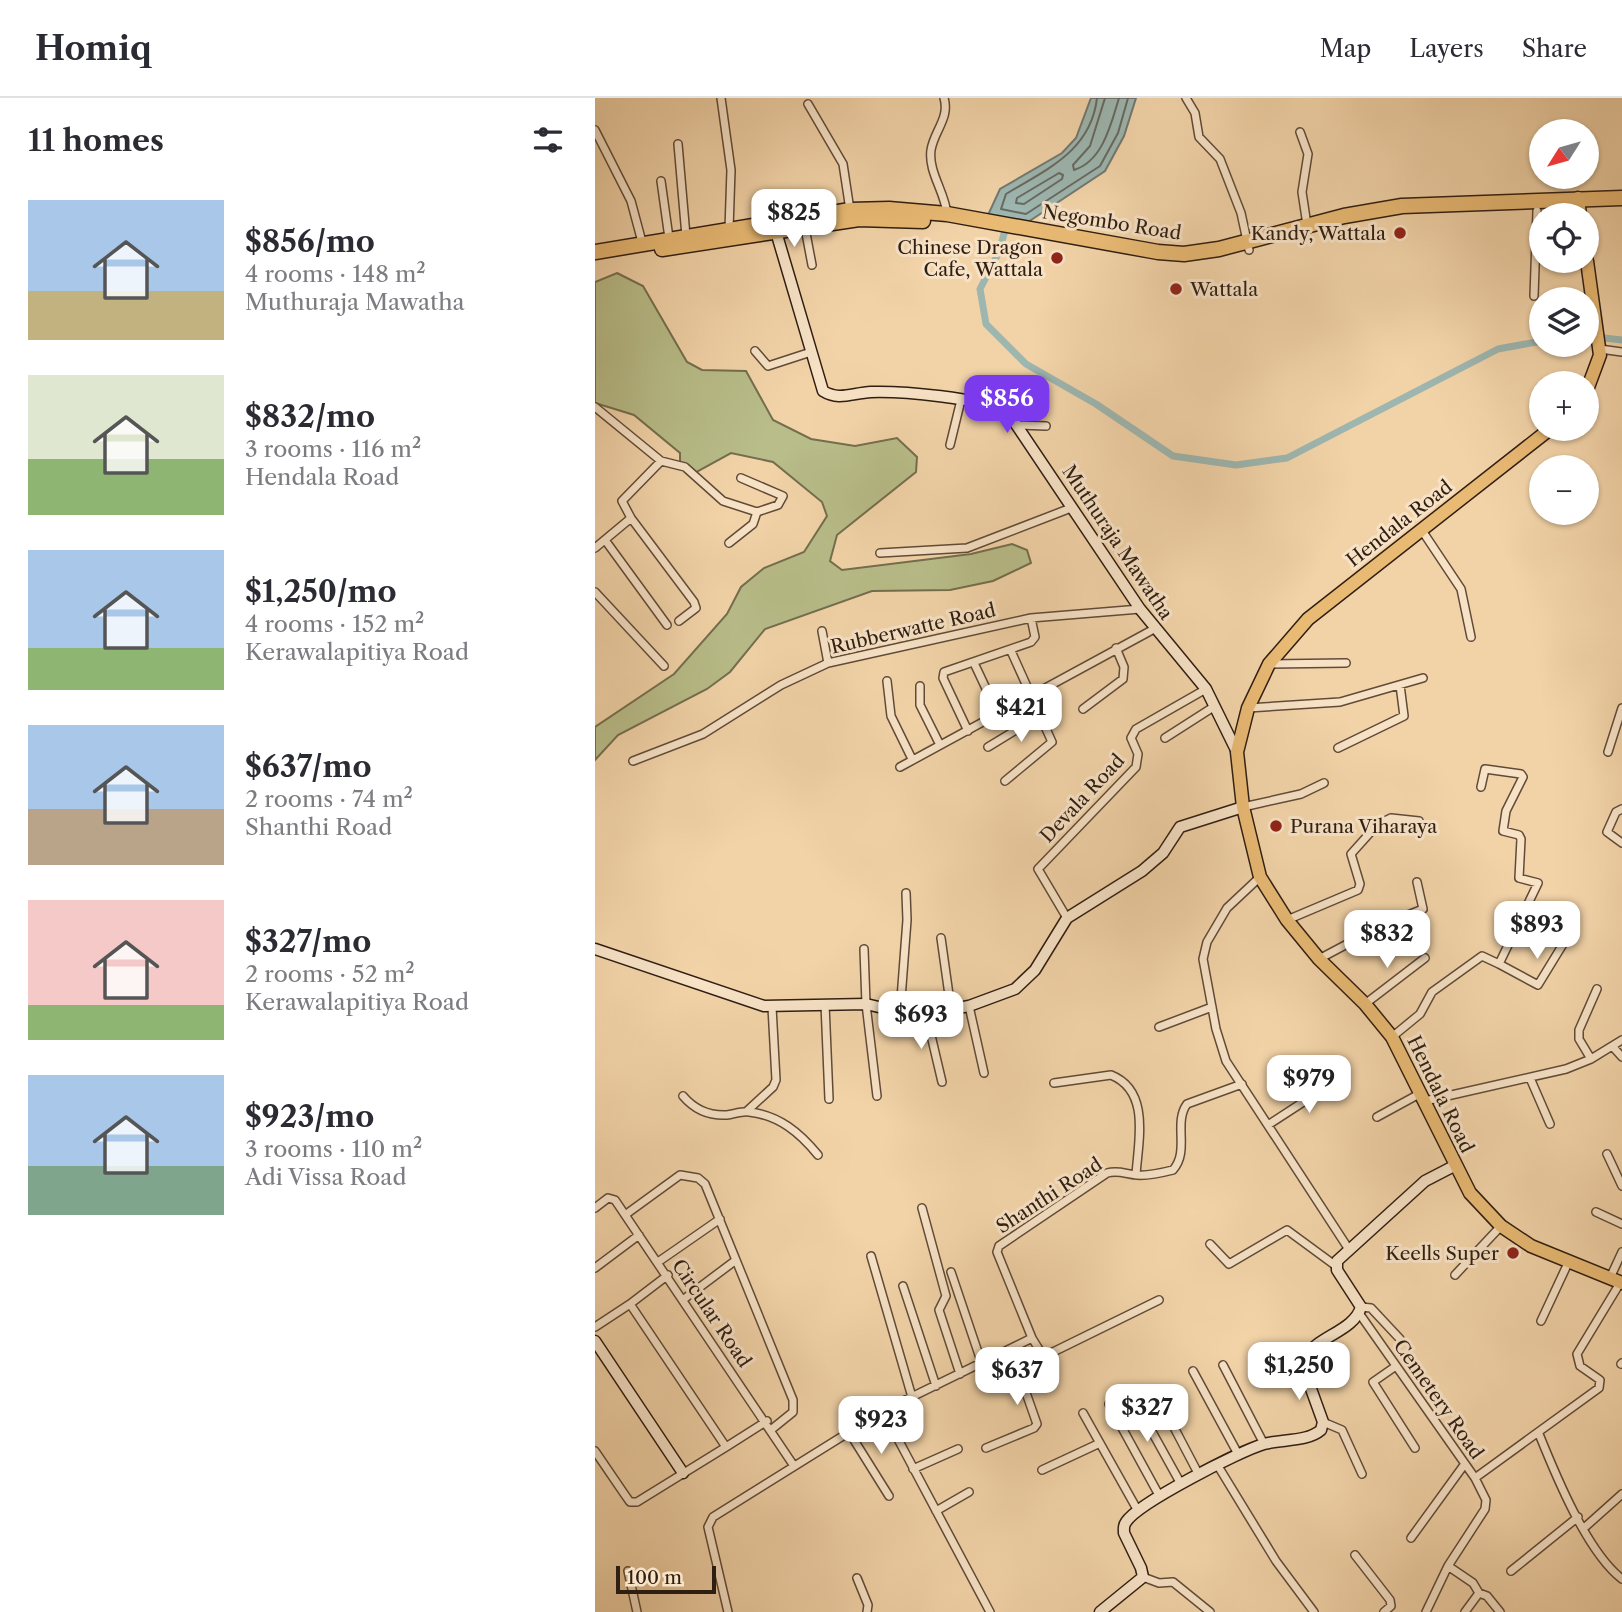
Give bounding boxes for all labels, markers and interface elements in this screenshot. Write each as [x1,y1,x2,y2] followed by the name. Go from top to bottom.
[35,28,152,69] text: Homiq
[1320,34,1371,63] text: Map
[1409,34,1484,63] text: Layers
[1522,34,1587,63] text: Share
[1529,119,1599,189] north arrow
[1529,119,1599,525] map controls
[529,121,567,159] icon: filters
[28,122,164,159] text: 11 homes
[753,190,835,249] pin: $825
[767,198,821,226] text: $825
[1041,200,1183,245] street label: Negombo Road
[1529,203,1599,273] button: locate
[1251,222,1386,245] place label: Kandy, Wattala
[245,223,375,260] text: $856/mo
[1392,225,1408,241] marker: Kandy, Wattala
[84,228,168,312] icon: home
[897,236,1043,281] place label: Chinese Dragon Cafe, Wattala
[1049,250,1065,266] marker: Chinese Dragon Cafe, Wattala
[245,260,426,288] text: 4 rooms · 148 m²
[1189,278,1258,301] place label: Wattala
[1168,281,1184,297] marker: Wattala
[1529,287,1599,357] button: layers
[245,288,465,316] text: Muthuraja Mawatha
[1529,371,1599,441] button: +
[966,376,1048,435] pin: $856
[980,384,1034,412] text: $856
[245,398,375,435] text: $832/mo
[84,403,168,487] icon: home
[245,435,421,463] text: 3 rooms · 116 m²
[1529,455,1599,525] button: −
[1057,461,1178,624] street label: Muthuraja Mawatha
[245,463,399,491] text: Hendala Road
[1342,475,1457,572] street label: Hendala Road
[245,573,397,610] text: $1,250/mo
[84,578,168,662] icon: home
[828,598,998,659] street label: Rubberwatte Road
[245,610,425,638] text: 4 rooms · 152 m²
[245,638,469,666] text: Kerawalapitiya Road
[980,684,1062,744] pin: $421
[996,693,1046,721] text: $421
[245,748,372,785] text: $637/mo
[1035,749,1130,847] street label: Devala Road
[84,753,168,837] icon: home
[245,785,413,813] text: 2 rooms · 74 m²
[245,813,392,841] text: Shanthi Road
[1290,815,1437,838] place label: Purana Viharaya
[1268,818,1284,834] marker: Purana Viharaya
[1496,902,1578,961] pin: $893
[1346,910,1428,970] pin: $832
[1510,910,1564,938] text: $893
[1360,919,1414,947] text: $832
[245,923,371,960] text: $327/mo
[84,928,168,1012] icon: home
[245,960,415,988] text: 2 rooms · 52 m²
[245,988,469,1016] text: Kerawalapitiya Road
[880,992,962,1051] pin: $693
[894,1000,948,1028] text: $693
[1402,1032,1479,1157] street label: Hendala Road
[1268,1056,1350,1115] pin: $979
[1283,1064,1335,1092] text: $979
[245,1098,374,1135] text: $923/mo
[84,1103,168,1187] icon: home
[245,1135,422,1163] text: 3 rooms · 110 m²
[992,1152,1107,1238] street label: Shanthi Road
[245,1163,406,1191] text: Adi Vissa Road
[1385,1242,1499,1265] place label: Keells Super
[1505,1245,1521,1261] marker: Keells Super
[667,1255,756,1372] street label: Circular Road
[1389,1335,1489,1464] street label: Cemetery Road
[1242,1342,1356,1402] pin: $1,250
[976,1348,1058,1407] pin: $637
[1264,1351,1334,1379] text: $1,250
[991,1356,1043,1384] text: $637
[1106,1384,1188,1444] pin: $327
[1121,1393,1173,1421] text: $327
[840,1396,922,1456] pin: $923
[854,1405,908,1433] text: $923
[616,1563,716,1595] scale bar
[627,1566,682,1589] text: 100 m

